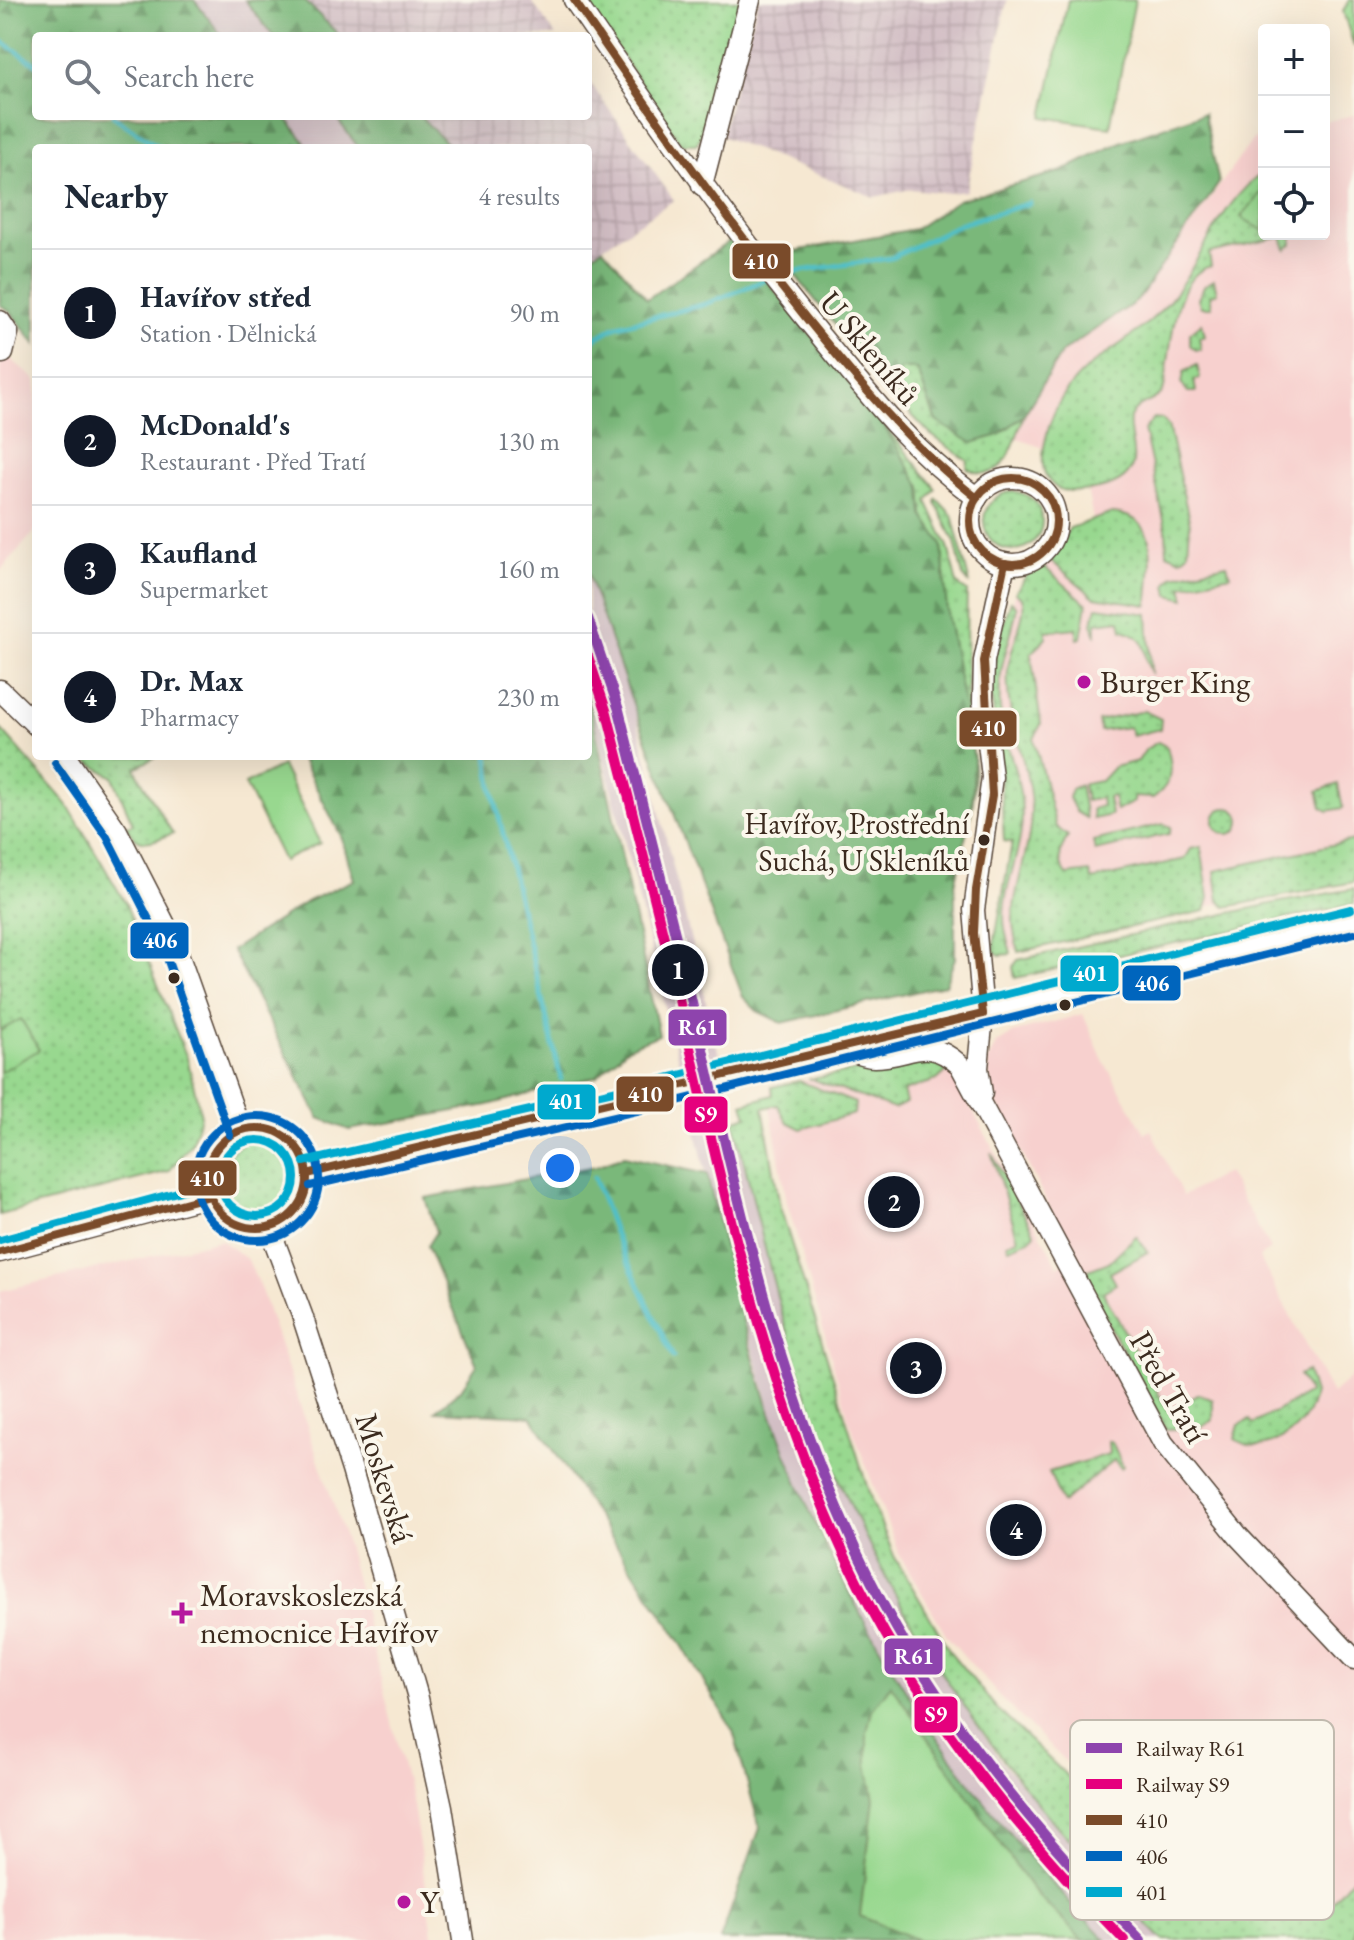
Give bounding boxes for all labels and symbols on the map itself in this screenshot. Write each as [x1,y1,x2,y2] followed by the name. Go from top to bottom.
[731,242,792,280] line badge: 410
[744,247,779,276] text: 410
[810,282,930,414] street label: U Skleníků
[1100,661,1251,703] place label: Burger King
[1075,673,1093,691] marker: Burger King
[958,709,1018,748] line badge: 410
[971,714,1006,743] text: 410
[744,804,970,880] place label: Havířov, Prostřední Suchá, U Skleníků
[976,832,992,848] marker: Havířov, Prostřední Suchá, U Skleníků
[129,921,190,960] line badge: 406
[143,926,178,955] text: 406
[652,940,704,1000] pin: 1
[1059,954,1120,993] line badge: 401
[1073,959,1107,988] text: 401
[1121,964,1182,1002] line badge: 406
[1135,969,1170,998] text: 406
[166,970,182,986] unlabelled marker
[1057,997,1073,1013] unlabelled marker
[667,1008,728,1047] line badge: R61
[678,1013,718,1042] text: R61
[615,1075,675,1113] line badge: 410
[628,1080,663,1109] text: 410
[536,1083,597,1121] line badge: 401
[549,1087,583,1116] text: 401
[683,1095,729,1134] line badge: S9
[695,1100,718,1129] text: S9
[540,1148,580,1188] your location
[177,1159,238,1197] line badge: 410
[190,1164,225,1193] text: 410
[868,1172,920,1232] pin: 2
[1120,1323,1218,1451] street label: Před Tratí
[890,1338,942,1398] pin: 3
[345,1408,425,1548] street label: Moskevská
[990,1500,1042,1560] pin: 4
[200,1574,440,1653] place label: Moravskoslezská nemocnice Havířov
[171,1602,193,1624] marker: Moravskoslezská nemocnice Havířov
[883,1637,944,1676] line badge: R61
[894,1642,934,1671] text: R61
[913,1695,959,1734] line badge: S9
[925,1700,948,1729] text: S9
[1070,1720,1334,1920] legend
[1136,1734,1245,1763] text: Railway R61
[1136,1770,1230,1799] text: Railway S9
[1136,1806,1168,1835] text: 410
[1136,1842,1168,1871] text: 406
[1136,1878,1168,1907] text: 401
[420,1881,440,1923] place label: Y
[395,1893,413,1911] marker: Y

